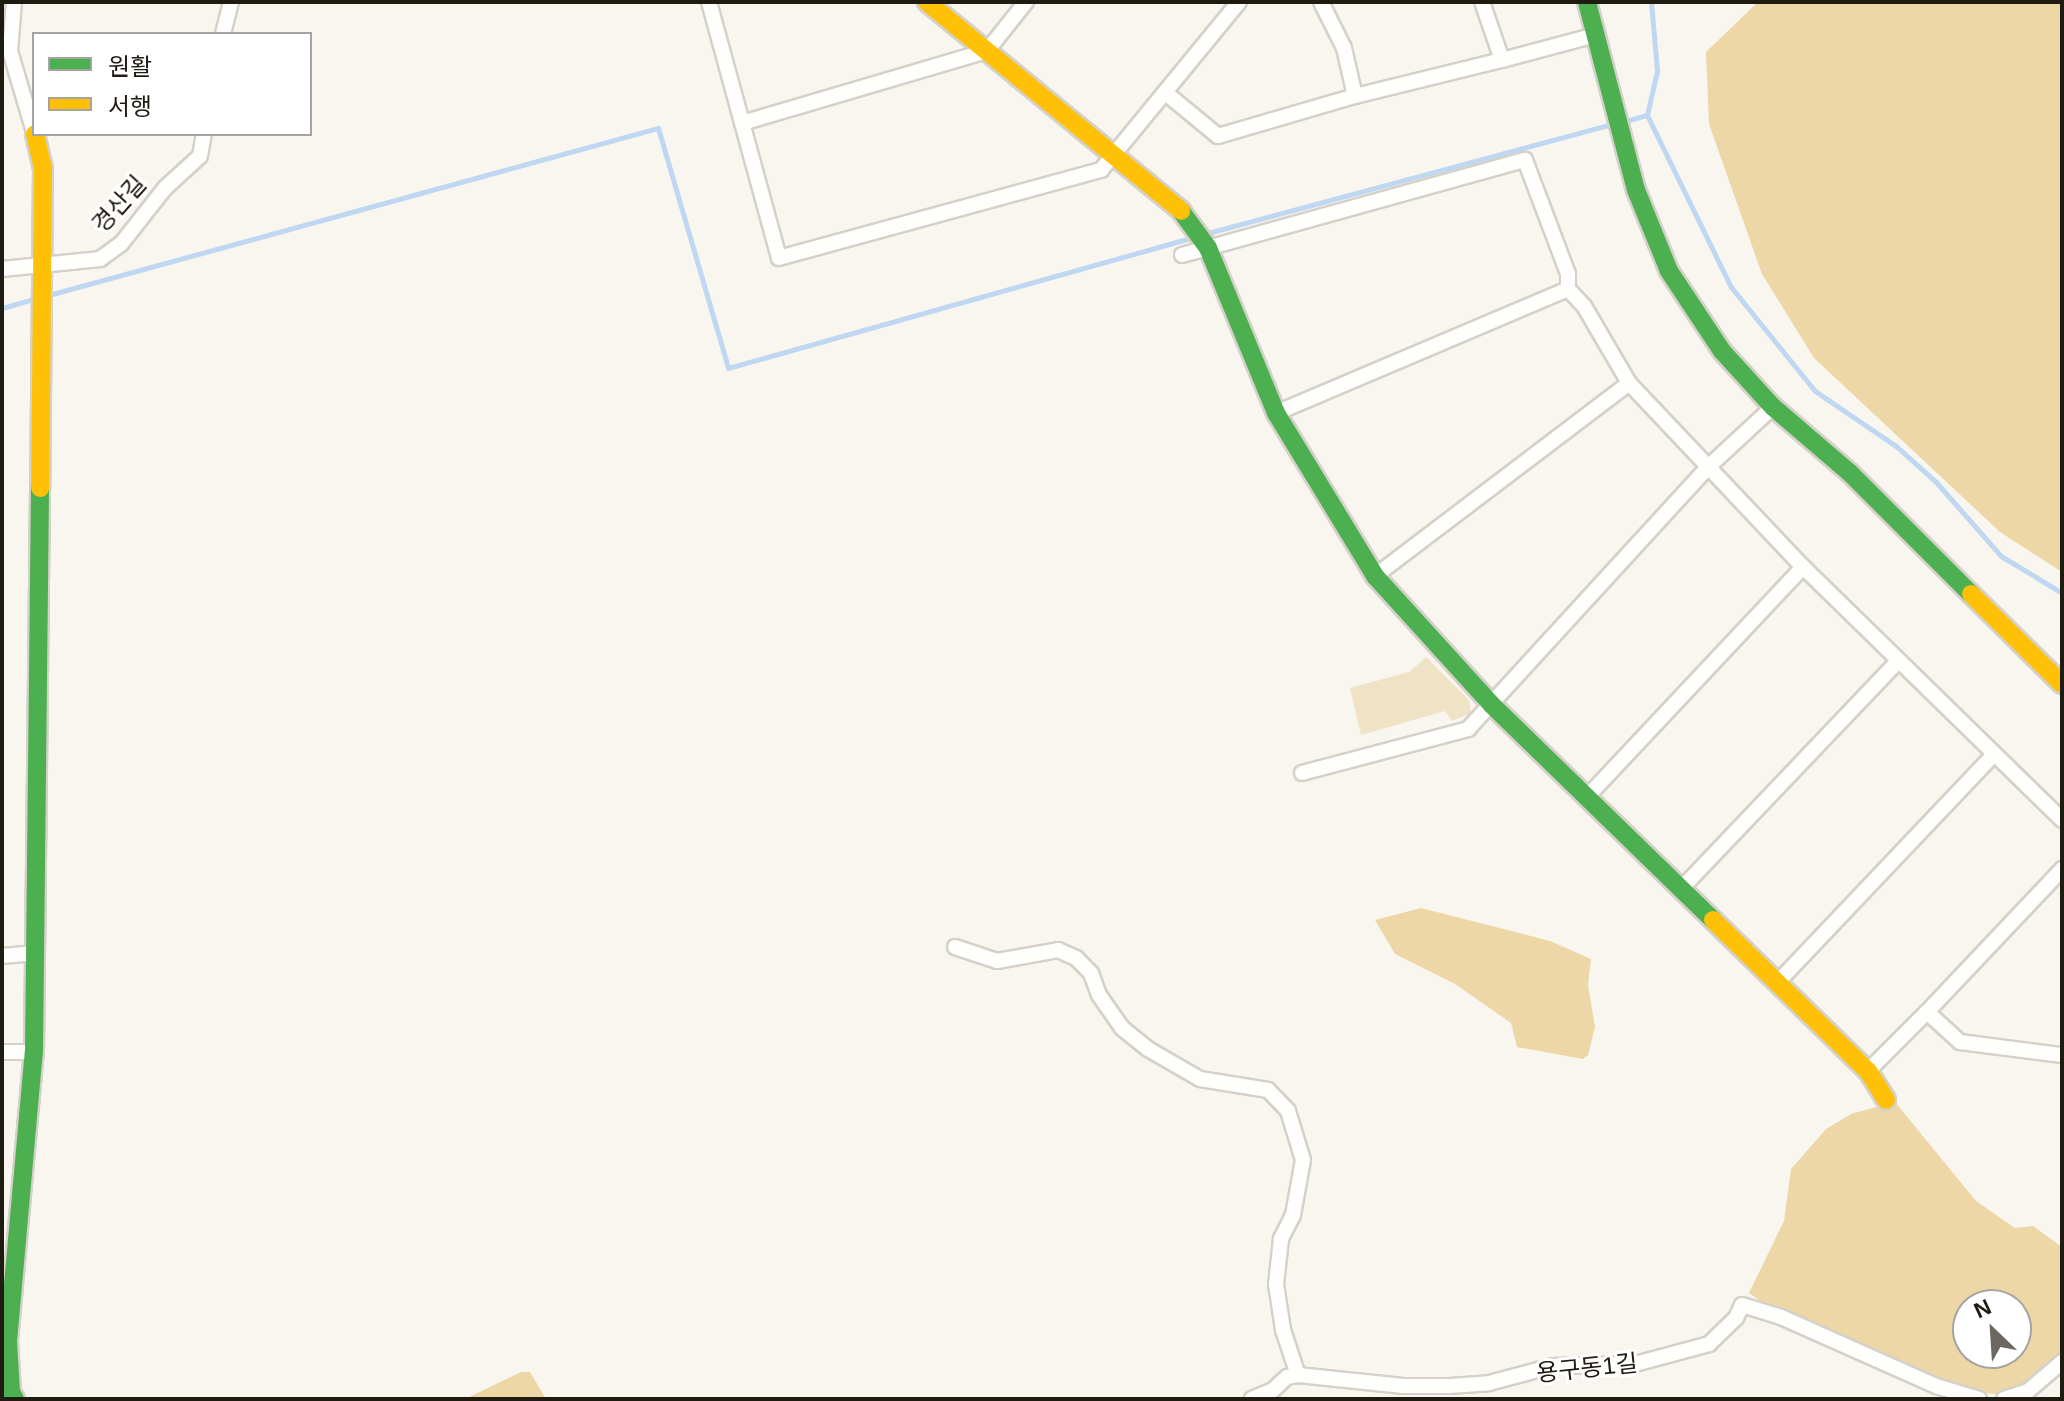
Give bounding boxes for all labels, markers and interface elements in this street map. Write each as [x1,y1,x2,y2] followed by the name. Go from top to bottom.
[32,32,312,136] legend
[108,53,152,80] text: 원활
[108,93,152,120] text: 서행
[86,170,152,238] street label: 경산길
[1952,1289,2032,1369] north arrow
[1970,1294,1995,1323] text: N
[1535,1348,1639,1388] street label: 용구동1길

